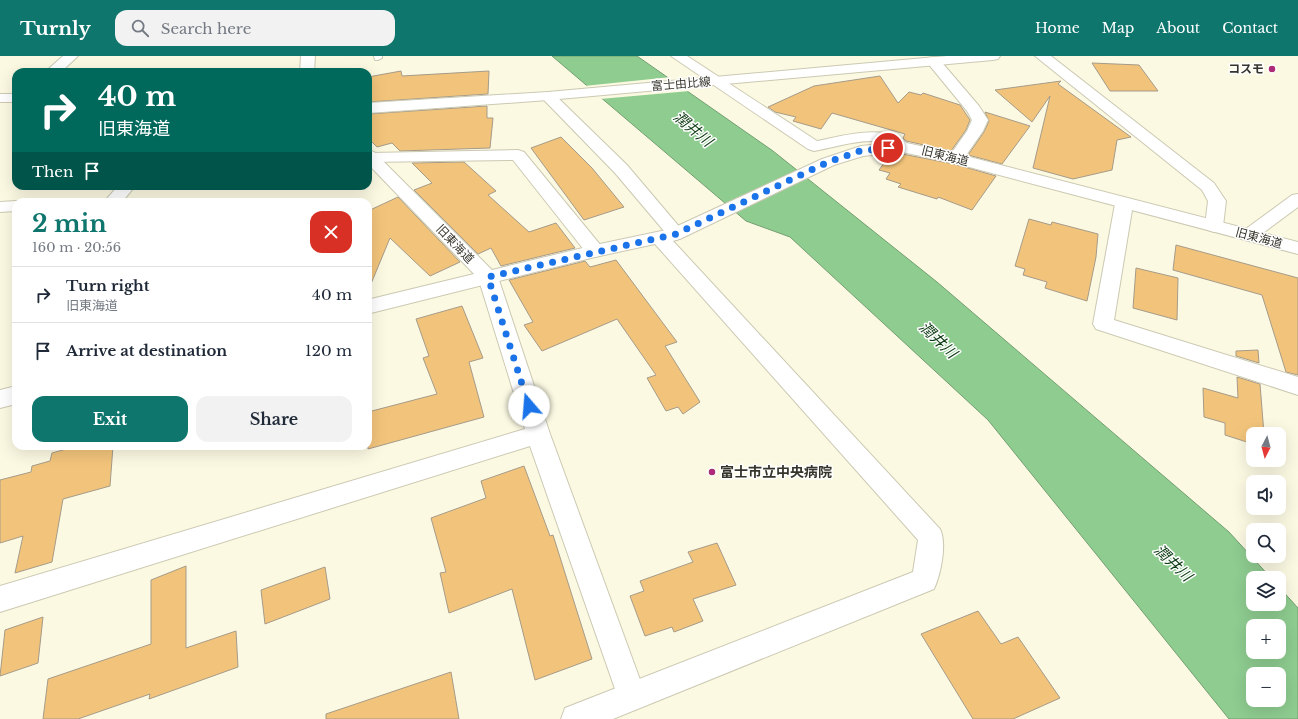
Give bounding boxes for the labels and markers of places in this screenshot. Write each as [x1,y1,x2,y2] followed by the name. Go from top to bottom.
[1228,61,1264,76] place label: コスモ
[1267,64,1277,74] marker: コスモ
[871,131,905,165] pin
[720,463,832,481] place label: 富士市立中央病院
[707,467,717,477] marker: 富士市立中央病院

